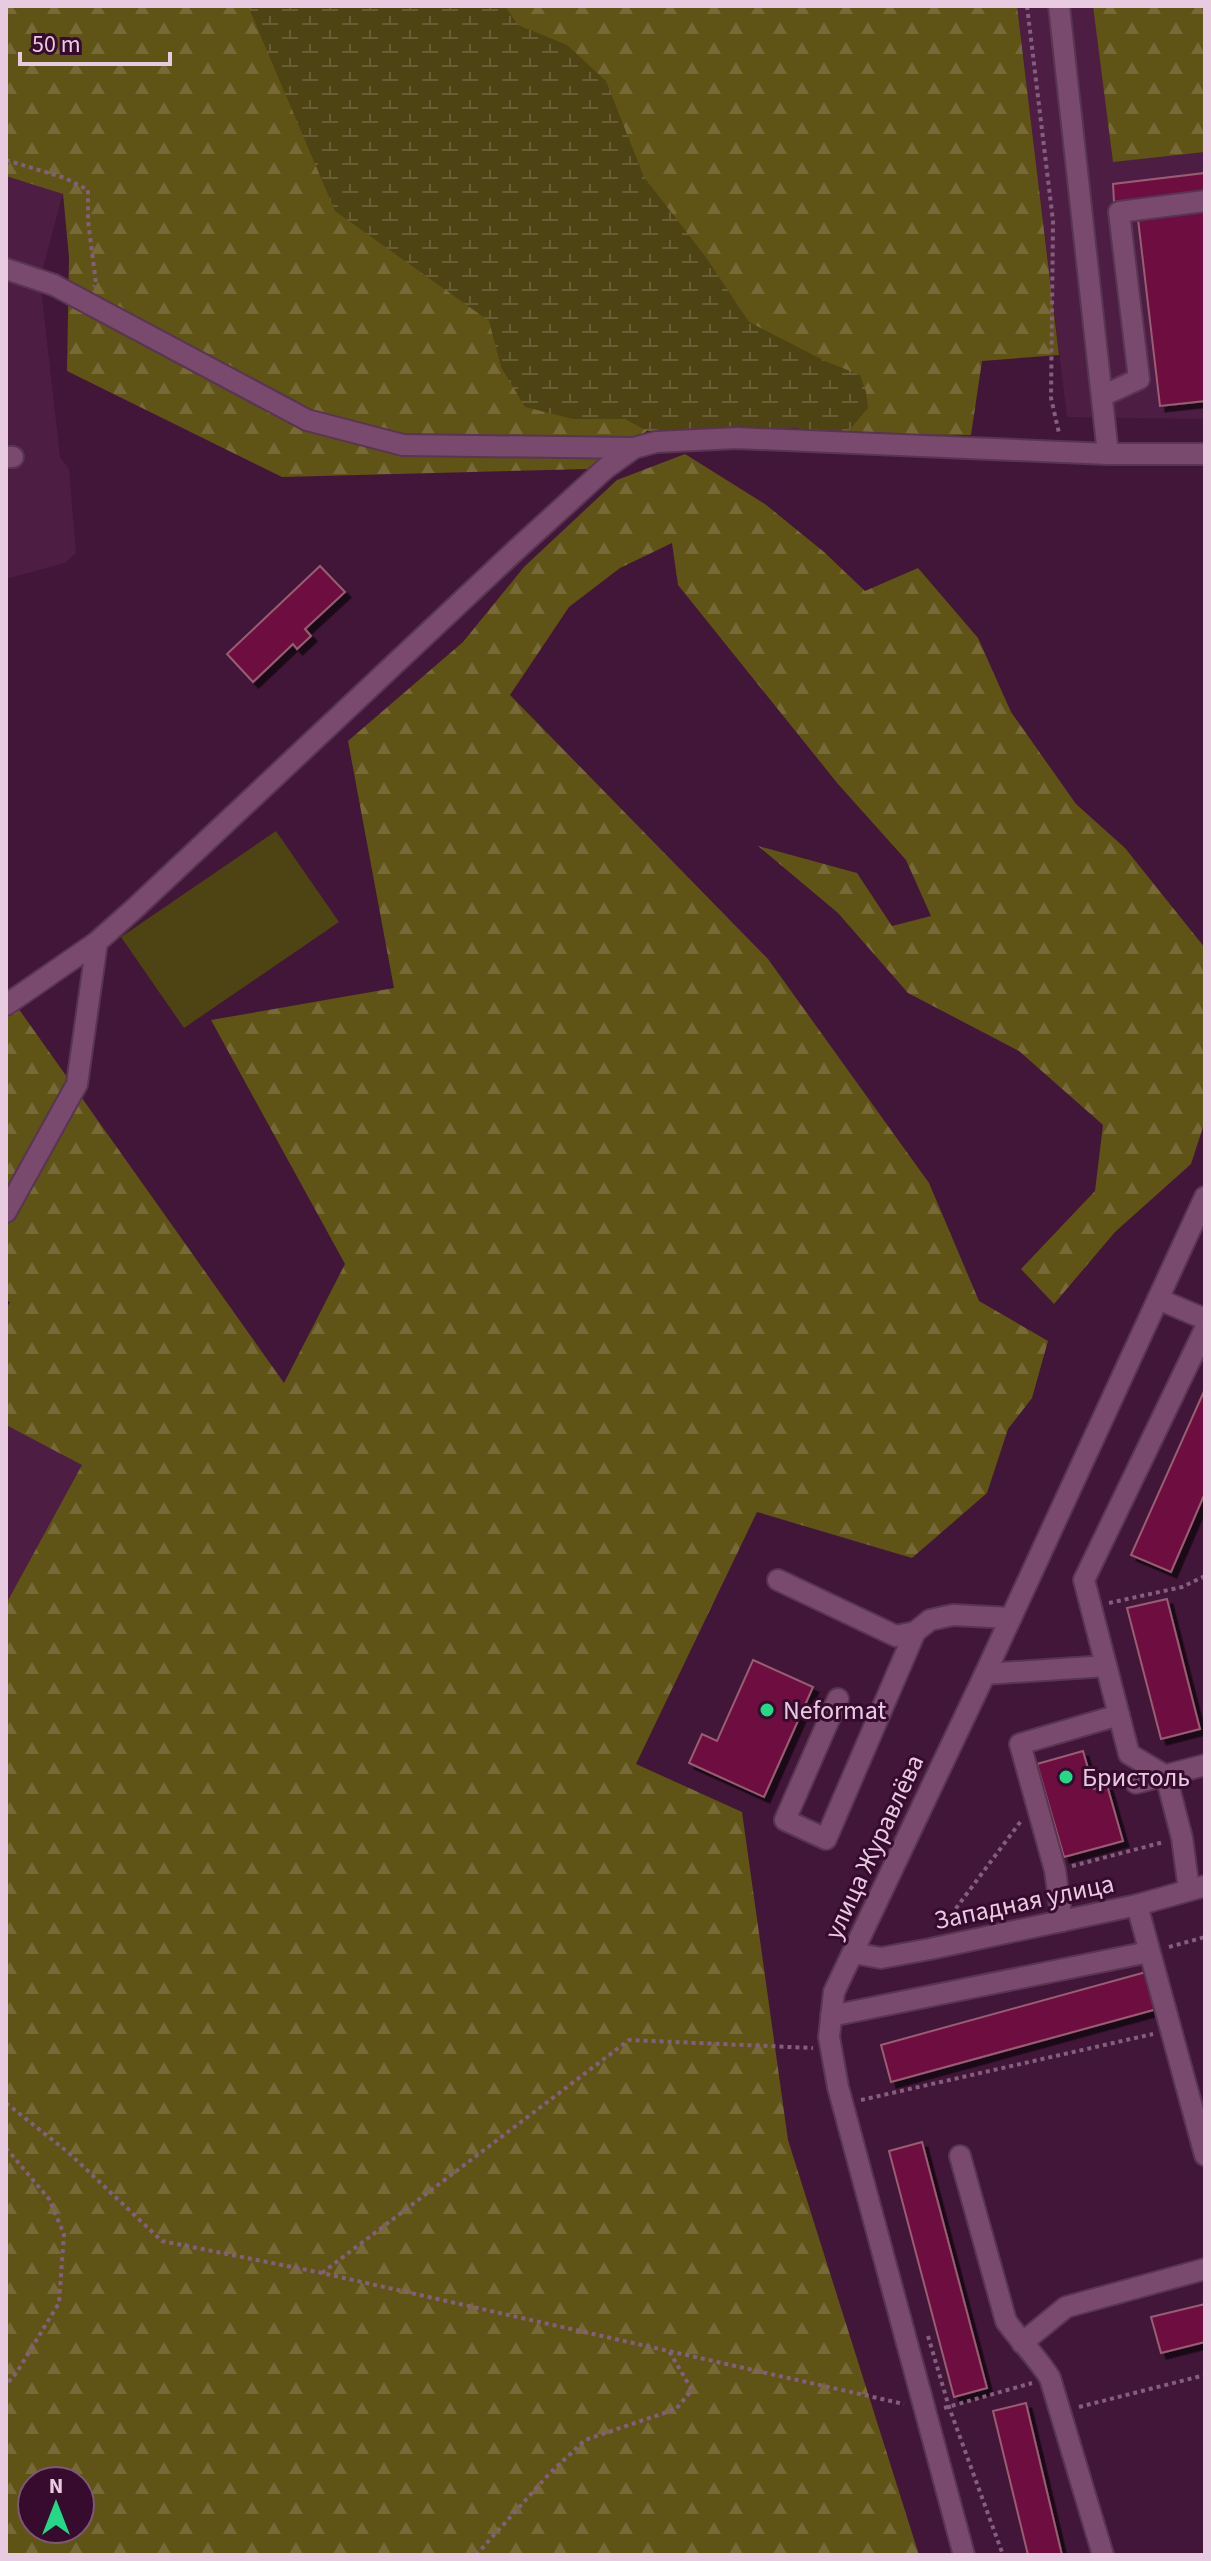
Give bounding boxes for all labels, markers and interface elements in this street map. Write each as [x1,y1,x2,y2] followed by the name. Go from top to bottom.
[20,16,170,66] scale bar
[32,27,81,62] text: 50 m
[783,1692,886,1729] place label: Neformat
[758,1701,776,1719] marker: Neformat
[815,1749,933,1945] street label: улица Журавлёва
[1082,1759,1190,1796] place label: Бристоль
[1057,1768,1075,1786] marker: Бристоль
[931,1865,1117,1939] street label: Западная улица
[16,2465,96,2545] north arrow
[49,2470,63,2502] text: N

